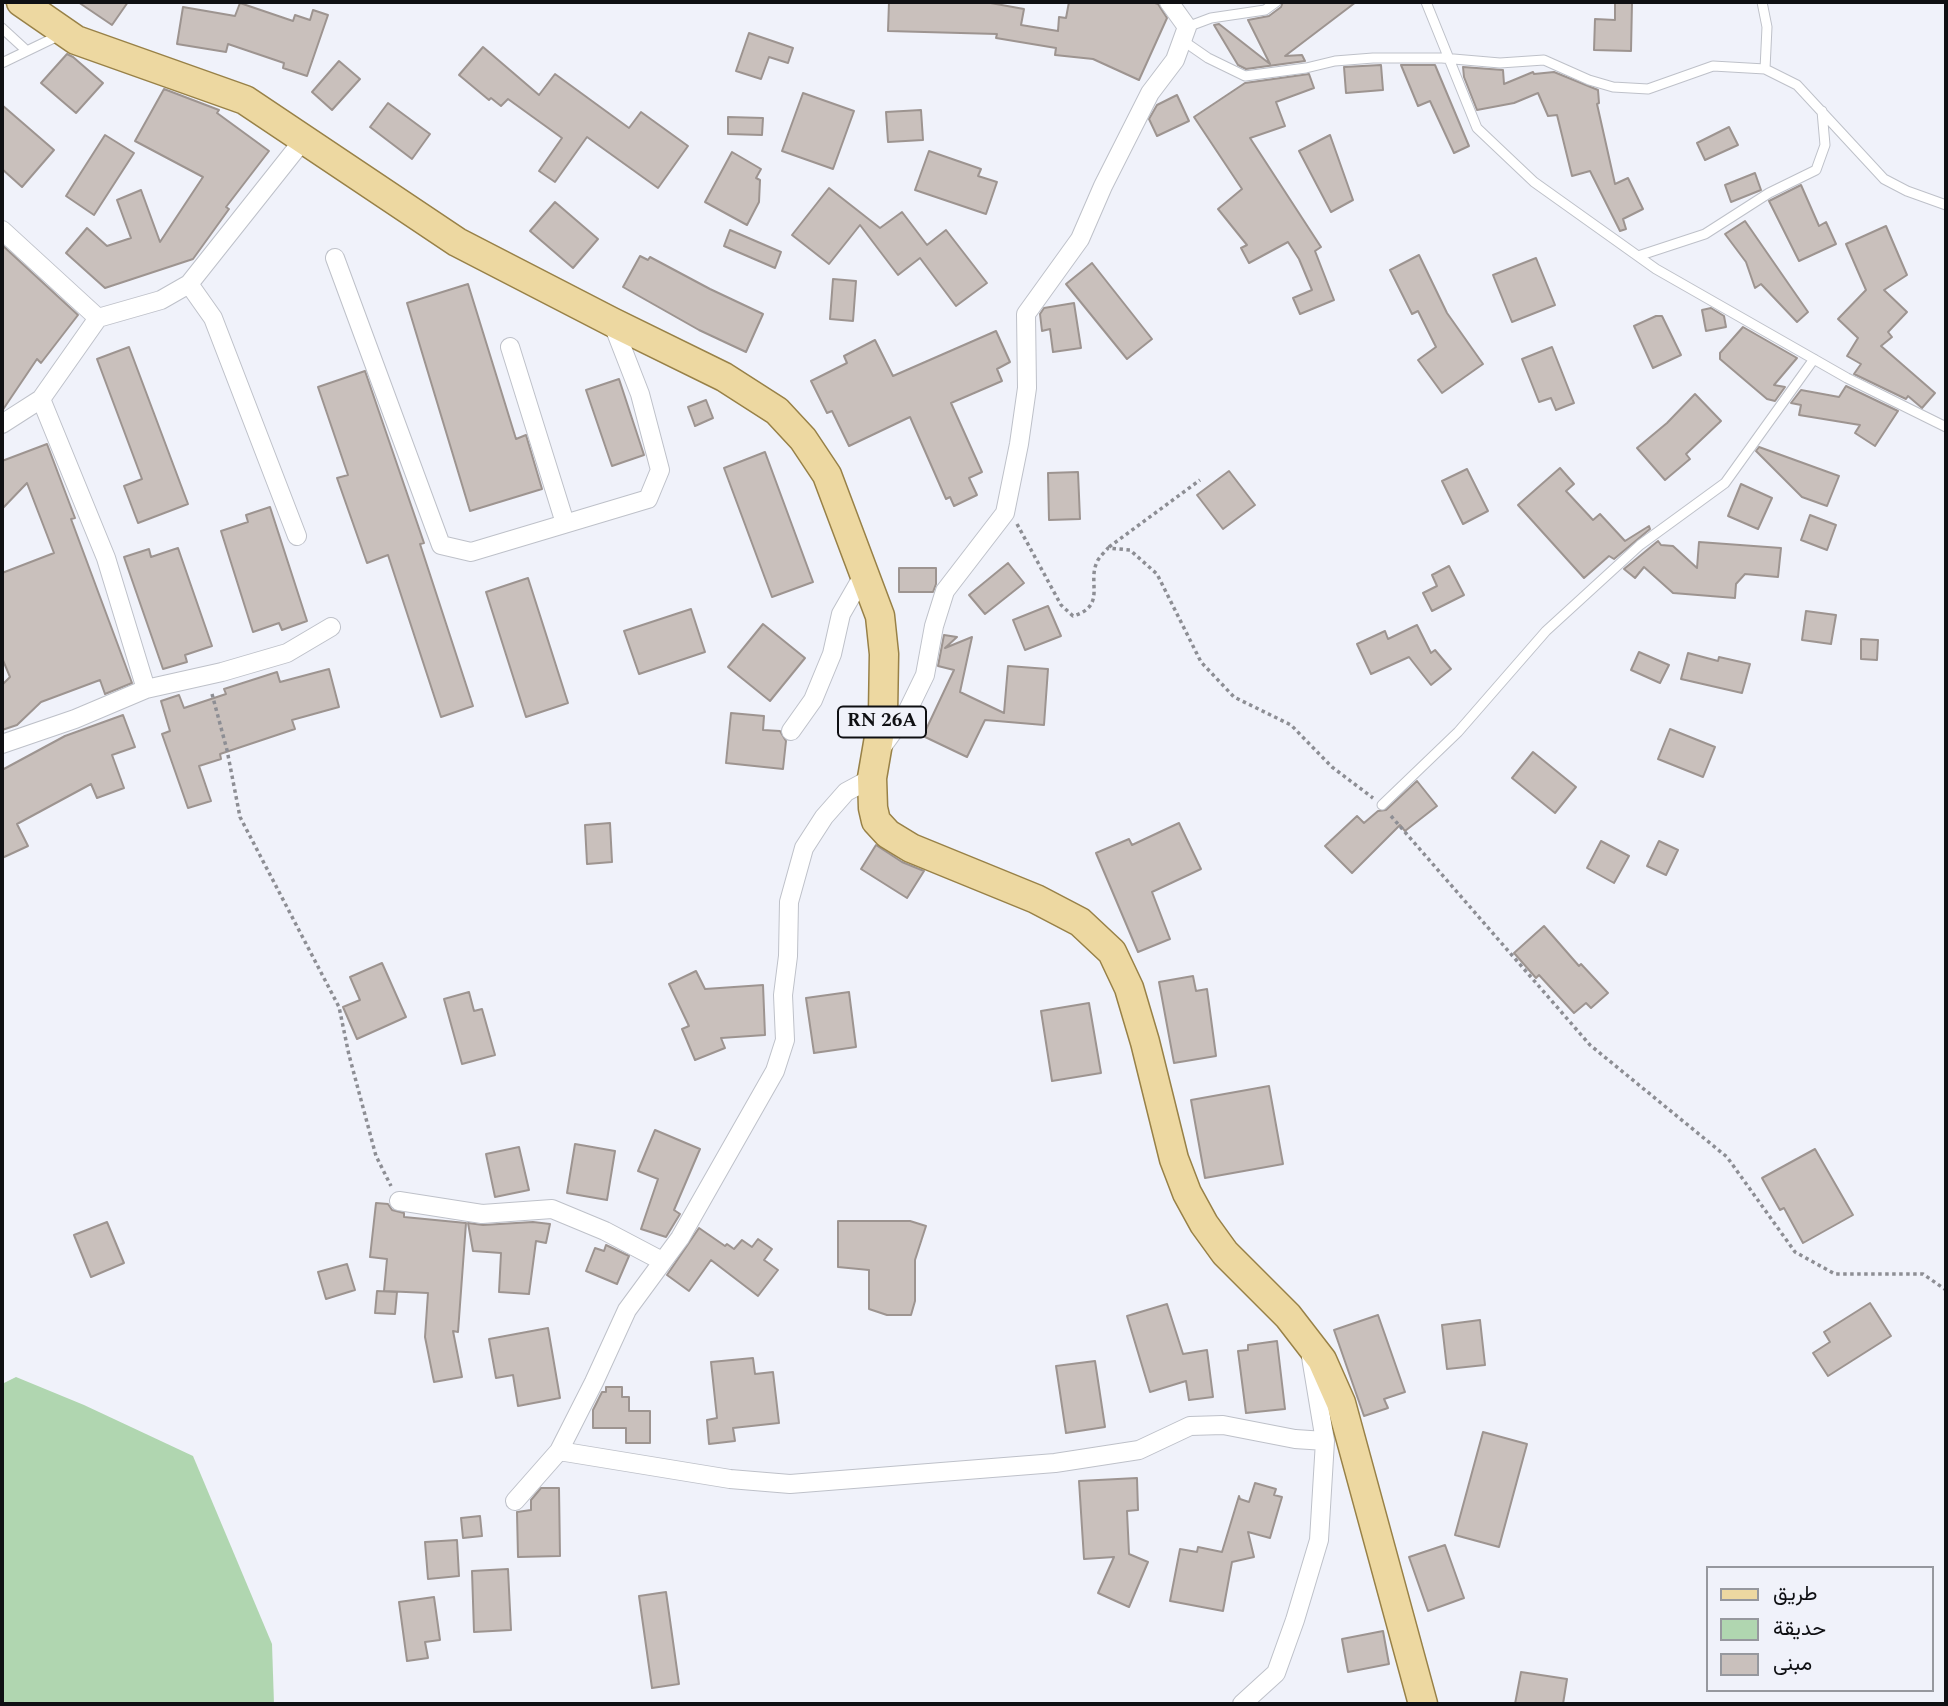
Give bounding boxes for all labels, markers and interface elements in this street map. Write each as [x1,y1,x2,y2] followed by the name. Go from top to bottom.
[838,706,926,737] road number: RN 26A
[1706,1566,1934,1692] legend
[1773,1578,1818,1610] text: طريق
[1773,1613,1826,1645] text: حديقة
[1773,1648,1812,1680] text: مبنى

